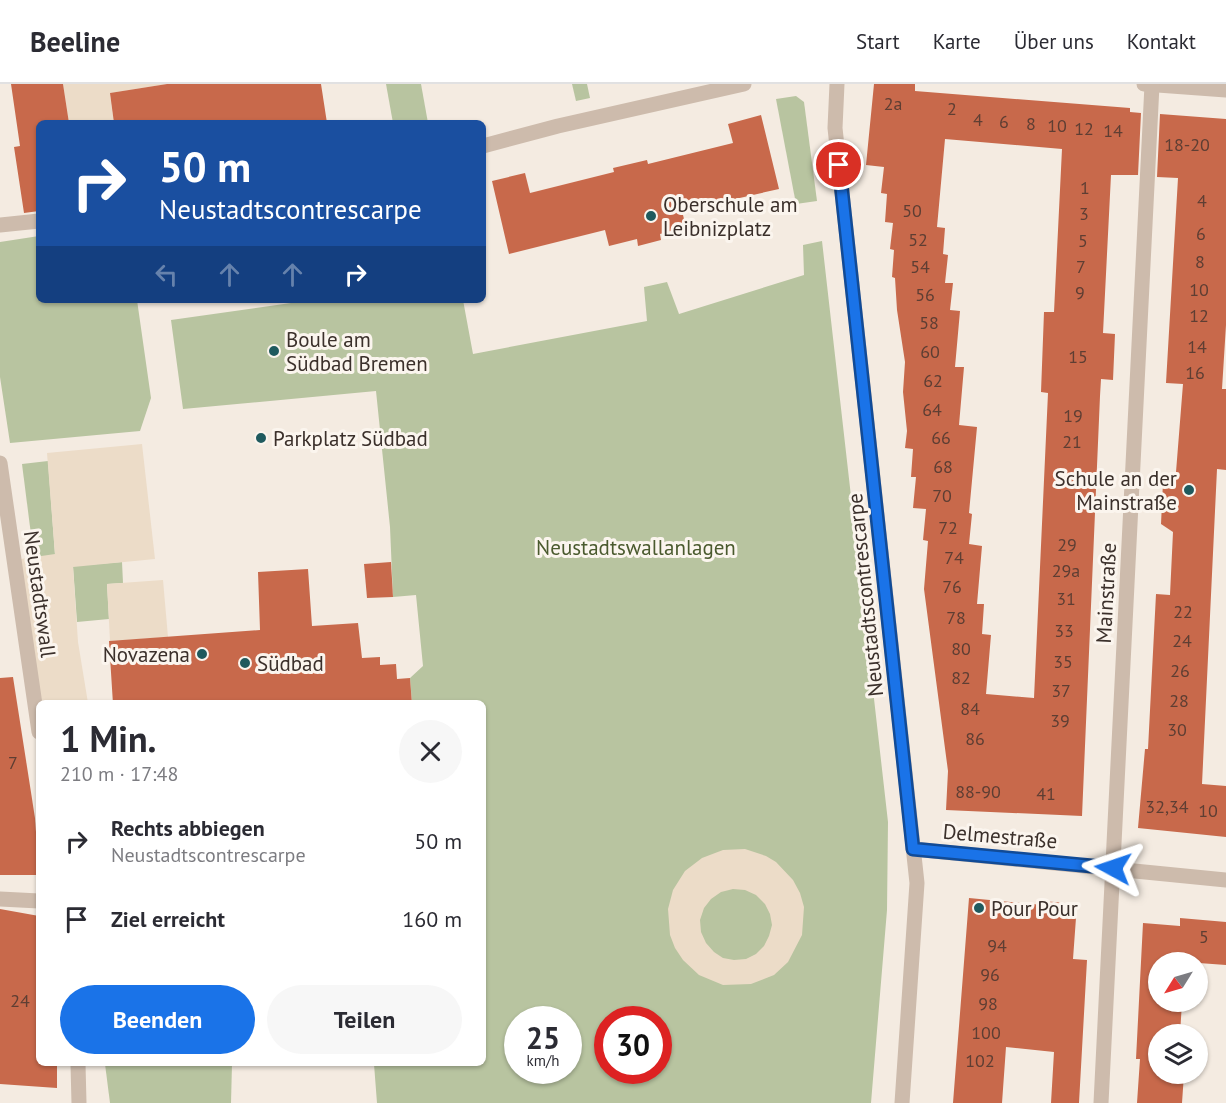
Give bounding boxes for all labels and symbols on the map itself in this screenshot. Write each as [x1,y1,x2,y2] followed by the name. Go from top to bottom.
[884,92,902,115] house number: 2a
[947,97,957,120] house number: 2
[973,108,983,131] house number: 4
[999,110,1009,133] house number: 6
[1026,112,1036,135] house number: 8
[1047,114,1067,137] house number: 10
[1074,117,1094,140] house number: 12
[1103,119,1123,142] house number: 14
[1164,133,1210,156] house number: 18-20
[813,139,864,190] pin
[1080,176,1090,199] house number: 1
[1197,189,1207,212] house number: 4
[663,191,798,242] place label: Oberschule am Leibnizplatz
[902,199,922,222] house number: 50
[1079,202,1089,225] house number: 3
[644,209,658,223] marker: Oberschule am Leibnizplatz
[1196,222,1206,245] house number: 6
[908,228,928,251] house number: 52
[1078,229,1088,252] house number: 5
[1195,250,1205,273] house number: 8
[910,255,930,278] house number: 54
[1076,255,1086,278] house number: 7
[1189,278,1209,301] house number: 10
[1075,281,1085,304] house number: 9
[915,283,935,306] house number: 56
[1189,304,1209,327] house number: 12
[919,311,939,334] house number: 58
[286,326,428,377] place label: Boule am Südbad Bremen
[1187,335,1207,358] house number: 14
[920,340,940,363] house number: 60
[267,344,281,358] marker: Boule am Südbad Bremen
[1068,345,1088,368] house number: 15
[1185,361,1205,384] house number: 16
[923,369,943,392] house number: 62
[922,398,942,421] house number: 64
[1063,404,1083,427] house number: 19
[273,425,428,452] place label: Parkplatz Südbad
[931,426,951,449] house number: 66
[1062,430,1082,453] house number: 21
[254,431,268,445] marker: Parkplatz Südbad
[933,455,953,478] house number: 68
[1055,465,1177,516] place label: Schule an der Mainstraße
[1182,483,1196,497] marker: Schule an der Mainstraße
[932,484,952,507] house number: 70
[841,492,889,698] street label: Neustadtscontrescarpe
[938,516,958,539] house number: 72
[18,529,62,659] street label: Neustadtswall
[1057,533,1077,556] house number: 29
[536,534,736,561] park label: Neustadtswallanlagen
[1090,542,1122,644] street label: Mainstraße
[944,546,964,569] house number: 74
[1052,559,1080,582] house number: 29a
[942,575,962,598] house number: 76
[1056,587,1076,610] house number: 31
[1173,600,1193,623] house number: 22
[946,606,966,629] house number: 78
[1054,619,1074,642] house number: 33
[1172,629,1192,652] house number: 24
[951,637,971,660] house number: 80
[103,641,190,668] place label: Novazena
[195,647,209,661] marker: Novazena
[257,650,324,677] place label: Südbad
[1053,650,1073,673] house number: 35
[238,656,252,670] marker: Südbad
[1170,659,1190,682] house number: 26
[951,666,971,689] house number: 82
[1051,679,1071,702] house number: 37
[1169,689,1189,712] house number: 28
[960,697,980,720] house number: 84
[1050,709,1070,732] house number: 39
[1167,718,1187,741] house number: 30
[965,727,985,750] house number: 86
[8,751,18,774] house number: 7
[955,780,1001,803] house number: 88-90
[1036,782,1056,805] house number: 41
[1145,795,1189,818] house number: 32,34
[1198,799,1218,822] house number: 10
[942,818,1058,854] street label: Delmestraße
[1081,836,1145,900] position arrow
[991,895,1078,922] place label: Pour Pour
[972,901,986,915] marker: Pour Pour
[1199,925,1209,948] house number: 5
[987,934,1007,957] house number: 94
[1148,952,1208,1012] north arrow
[980,963,1000,986] house number: 96
[10,989,30,1012] house number: 24
[978,992,998,1015] house number: 98
[594,1006,672,1084] speed limit sign: 30
[971,1021,1001,1044] house number: 100
[965,1049,995,1072] house number: 102

